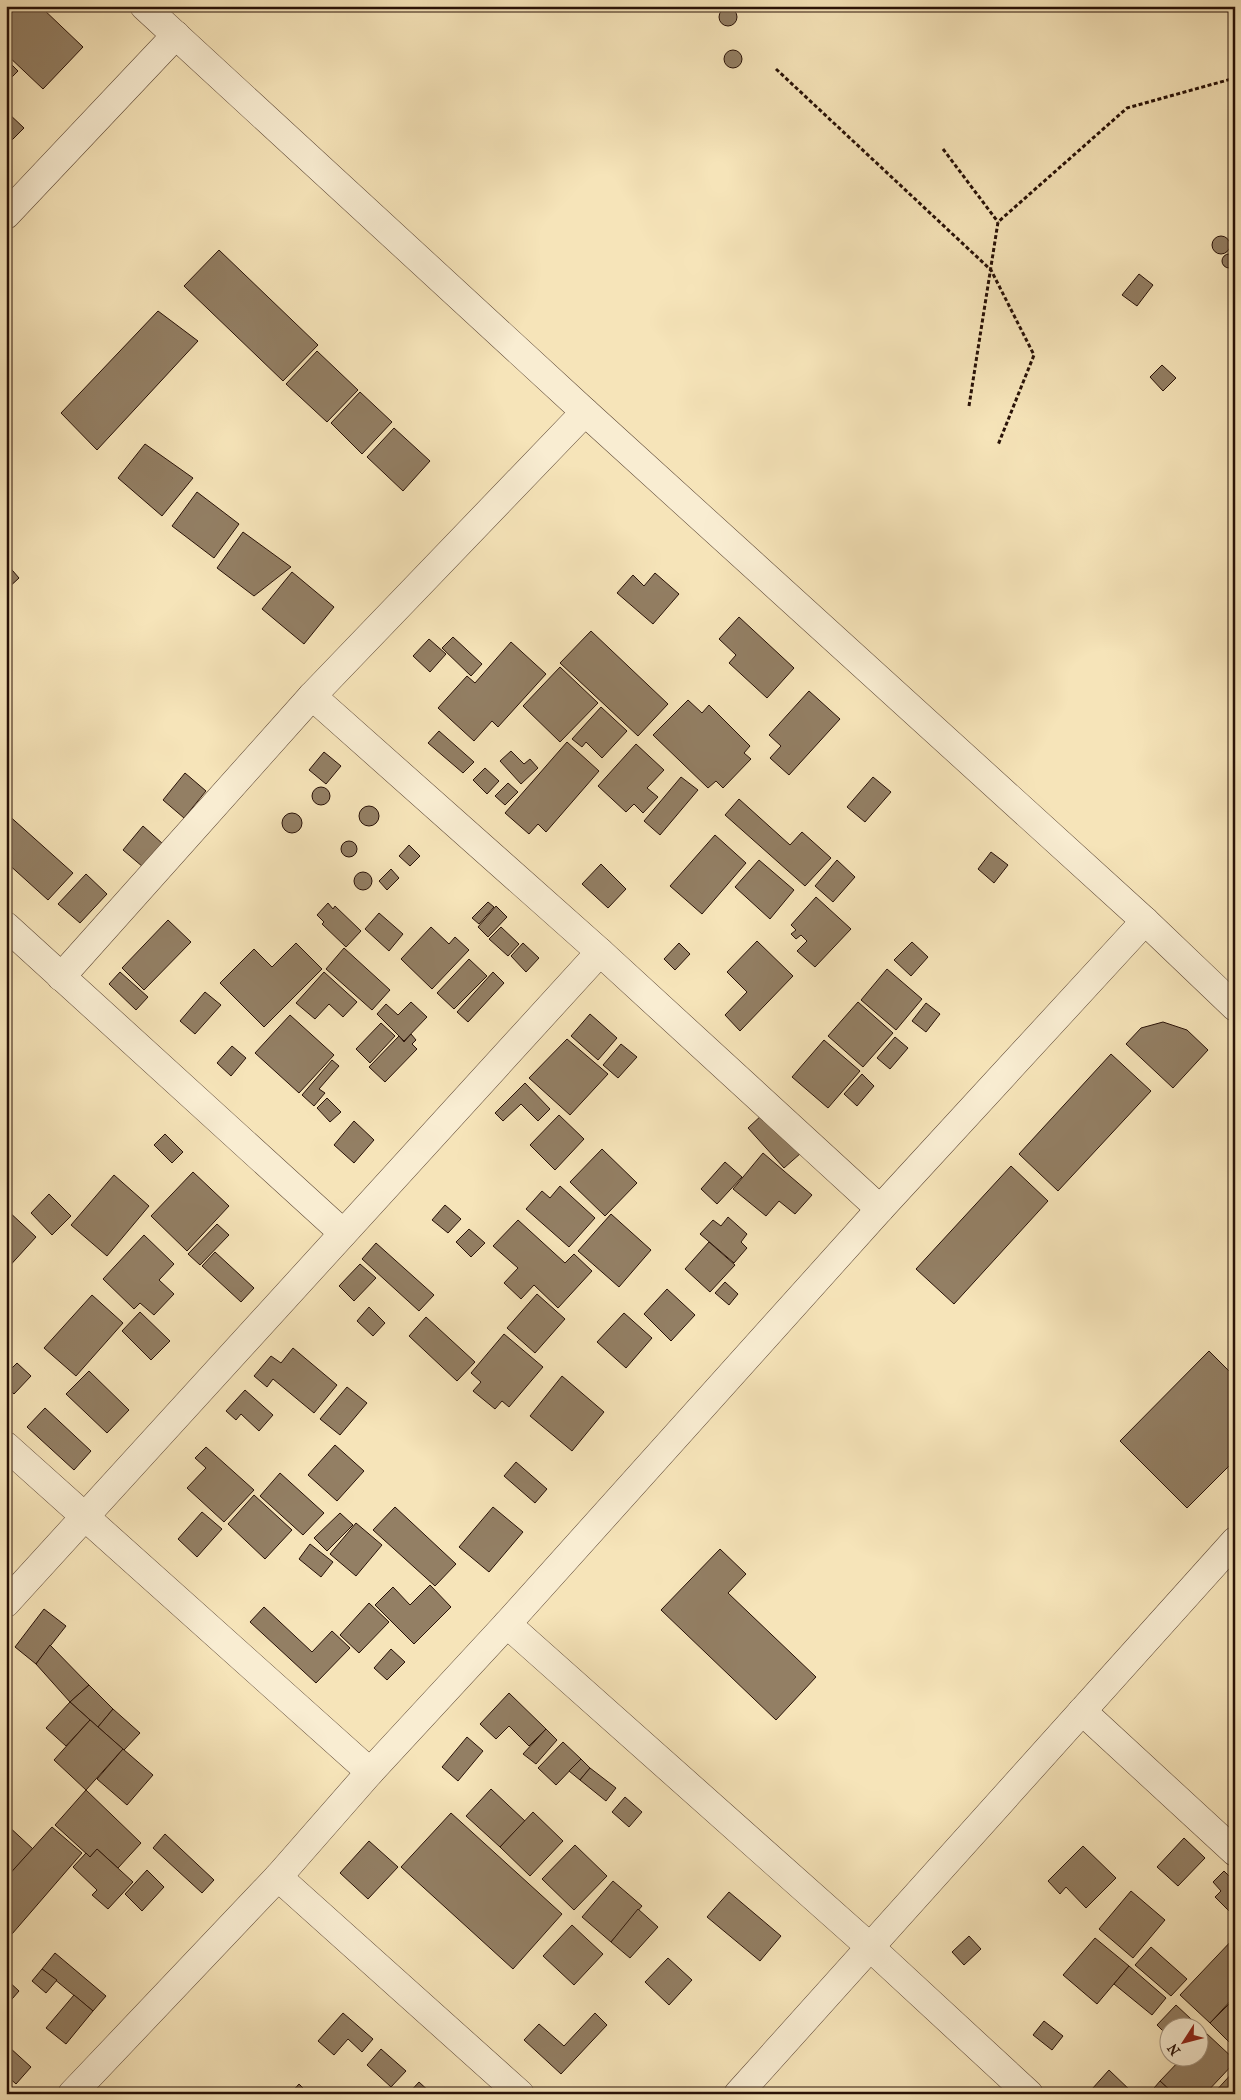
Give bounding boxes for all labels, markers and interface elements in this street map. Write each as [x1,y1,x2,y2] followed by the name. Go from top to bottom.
[1158,2018,1208,2068] north arrow
[1164,2040,1184,2059] text: N

